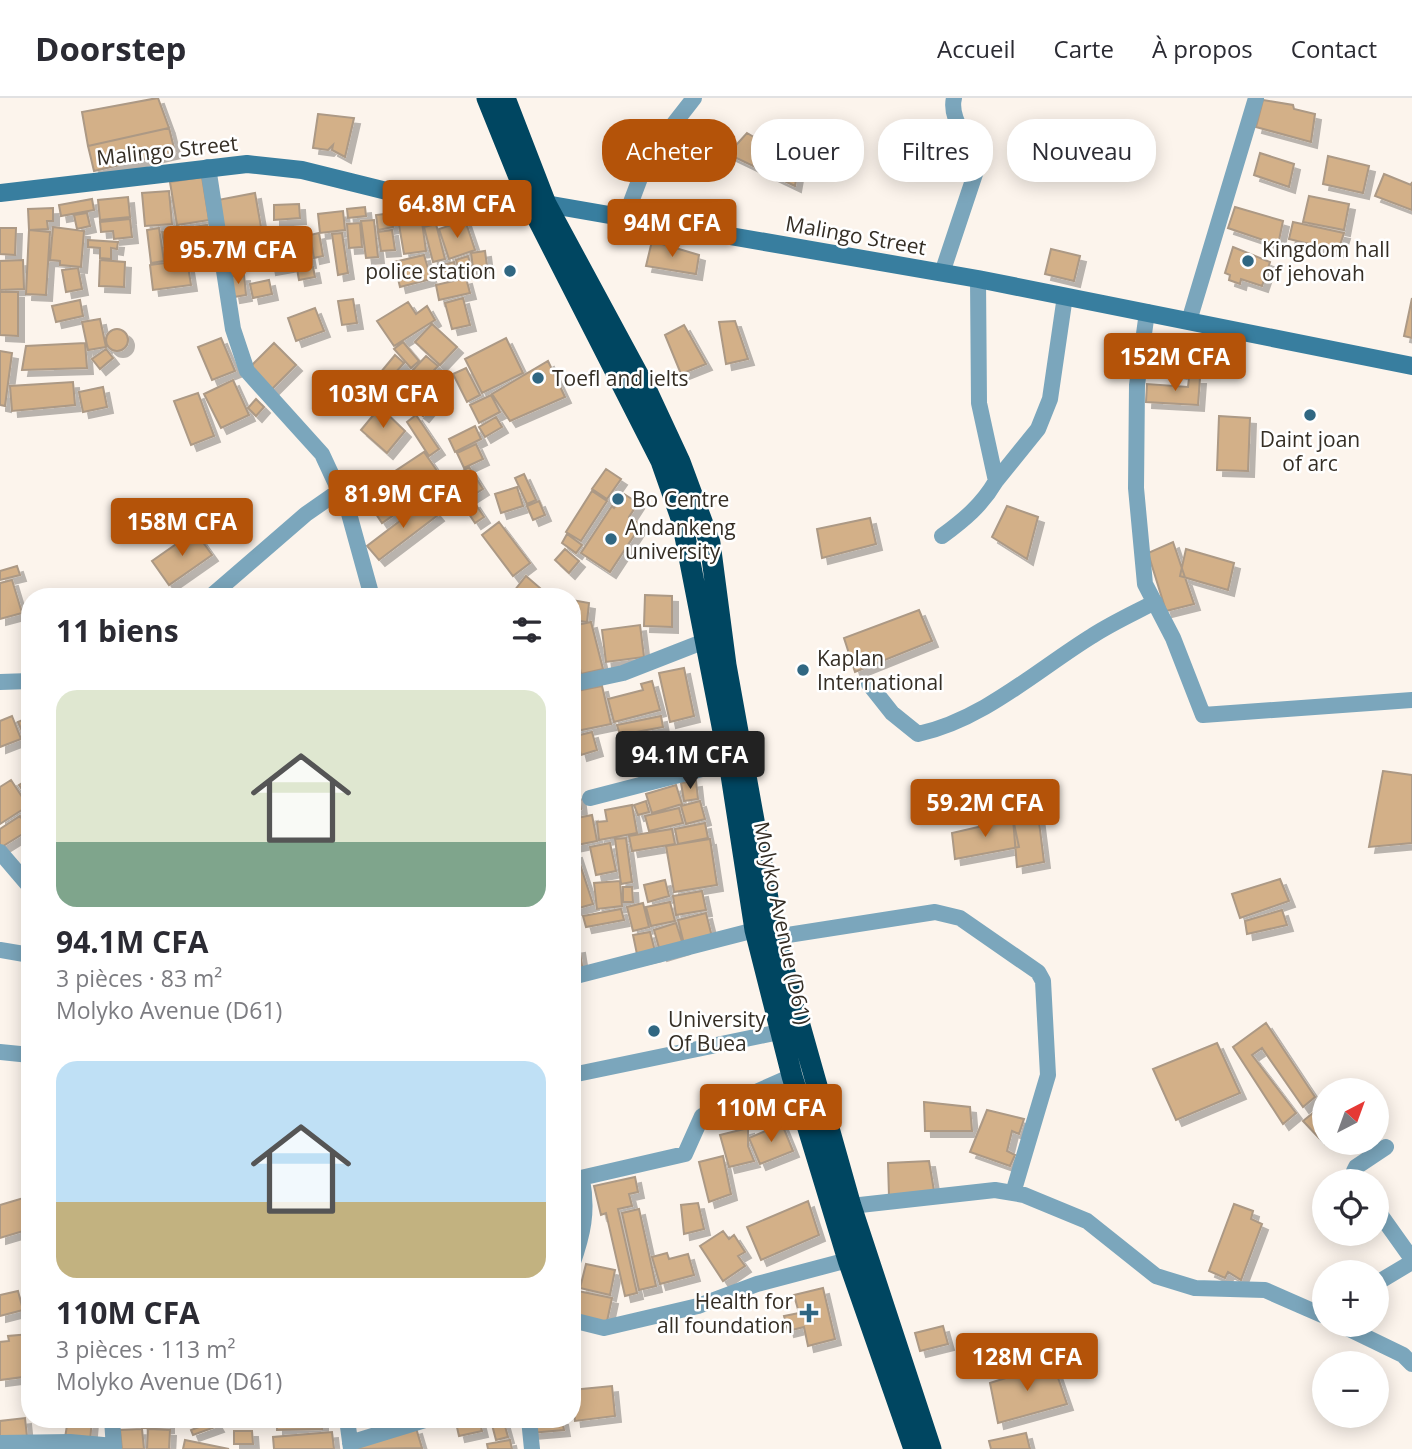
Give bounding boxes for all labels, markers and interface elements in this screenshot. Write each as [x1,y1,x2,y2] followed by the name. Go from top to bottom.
[35,26,186,71] text: Doorstep
[937,32,1016,65] text: Accueil
[1054,32,1114,65] text: Carte
[1152,32,1253,65] text: À propos
[1291,32,1377,65] text: Contact
[602,119,737,182] chip: Acheter
[751,119,864,182] chip: Louer
[878,119,993,182] chip: Filtres
[1007,119,1156,182] chip: Nouveau
[95,129,239,171] street label: Malingo Street
[377,180,537,240] pin: 64.8M CFA
[399,187,515,219] text: 64.8M CFA
[607,200,737,259] pin: 94M CFA
[623,206,721,238] text: 94M CFA
[784,209,928,261] street label: Malingo Street
[158,226,318,286] pin: 95.7M CFA
[180,233,296,265] text: 95.7M CFA
[1262,235,1390,287] place label: Kingdom hall of jehovah
[1240,253,1256,269] marker: Kingdom hall of jehovah
[365,257,496,285] place label: police station
[502,263,518,279] marker: police station
[1103,334,1247,393] pin: 152M CFA
[1120,340,1230,372] text: 152M CFA
[552,364,689,392] place label: Toefl and ielts
[311,370,455,430] pin: 103M CFA
[530,370,546,386] marker: Toefl and ielts
[328,377,438,409] text: 103M CFA
[1302,407,1318,423] marker: Daint joan of arc
[1260,425,1360,477] place label: Daint joan of arc
[323,470,483,530] pin: 81.9M CFA
[345,477,461,509] text: 81.9M CFA
[632,485,729,513] place label: Bo Centre
[610,491,626,507] marker: Bo Centre
[110,498,254,558] pin: 158M CFA
[127,505,237,537] text: 158M CFA
[625,513,736,565] place label: Andankeng university
[603,531,619,547] marker: Andankeng university
[56,610,179,651] text: 11 biens
[508,611,546,649] icon: filters
[817,644,943,696] place label: Kaplan International
[795,662,811,678] marker: Kaplan International
[610,732,770,791] pin: 94.1M CFA
[238,735,364,861] icon: home
[632,738,748,770] text: 94.1M CFA
[905,780,1065,839] pin: 59.2M CFA
[927,786,1043,818] text: 59.2M CFA
[748,819,818,1027] street label: Molyko Avenue (D61)
[56,921,208,962] text: 94.1M CFA
[56,962,222,994] text: 3 pièces · 83 m²
[56,994,282,1026] text: Molyko Avenue (D61)
[668,1005,766,1057] place label: University Of Buea
[646,1023,662,1039] marker: University Of Buea
[1312,1078,1390,1155] north arrow
[1312,1078,1389,1428] map controls
[699,1084,843,1144] pin: 110M CFA
[716,1091,826,1123] text: 110M CFA
[238,1106,364,1232] icon: home
[1312,1169,1389,1246] button: locate
[1312,1260,1389,1337] button: +
[657,1287,793,1339] place label: Health for all foundation
[56,1292,200,1333] text: 110M CFA
[799,1303,819,1323] marker: Health for all foundation
[56,1333,236,1365] text: 3 pièces · 113 m²
[955,1334,1099,1393] pin: 128M CFA
[972,1340,1082,1372] text: 128M CFA
[1312,1351,1389,1428] button: −
[56,1365,282,1397] text: Molyko Avenue (D61)

